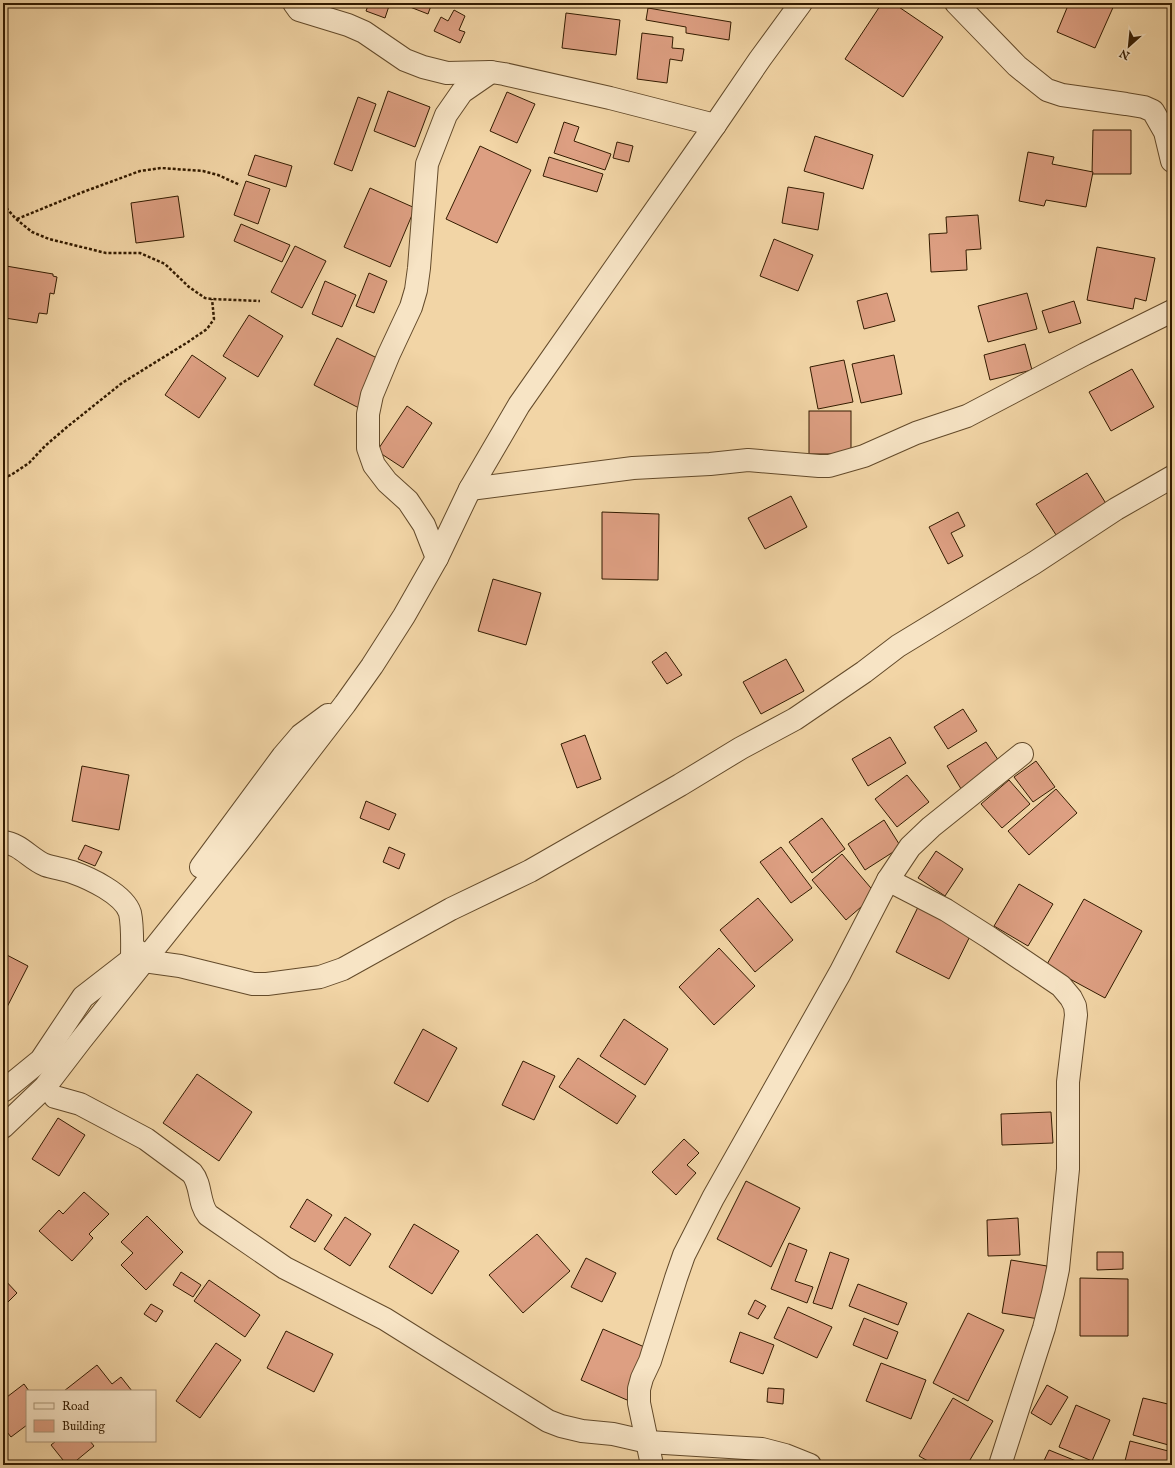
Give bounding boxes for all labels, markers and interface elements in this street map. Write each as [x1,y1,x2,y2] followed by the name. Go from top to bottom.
[1109,26,1149,66] north arrow
[1117,45,1133,63] text: N
[26,1390,156,1442] legend
[62,1399,90,1414] text: Road
[62,1419,106,1434] text: Building

